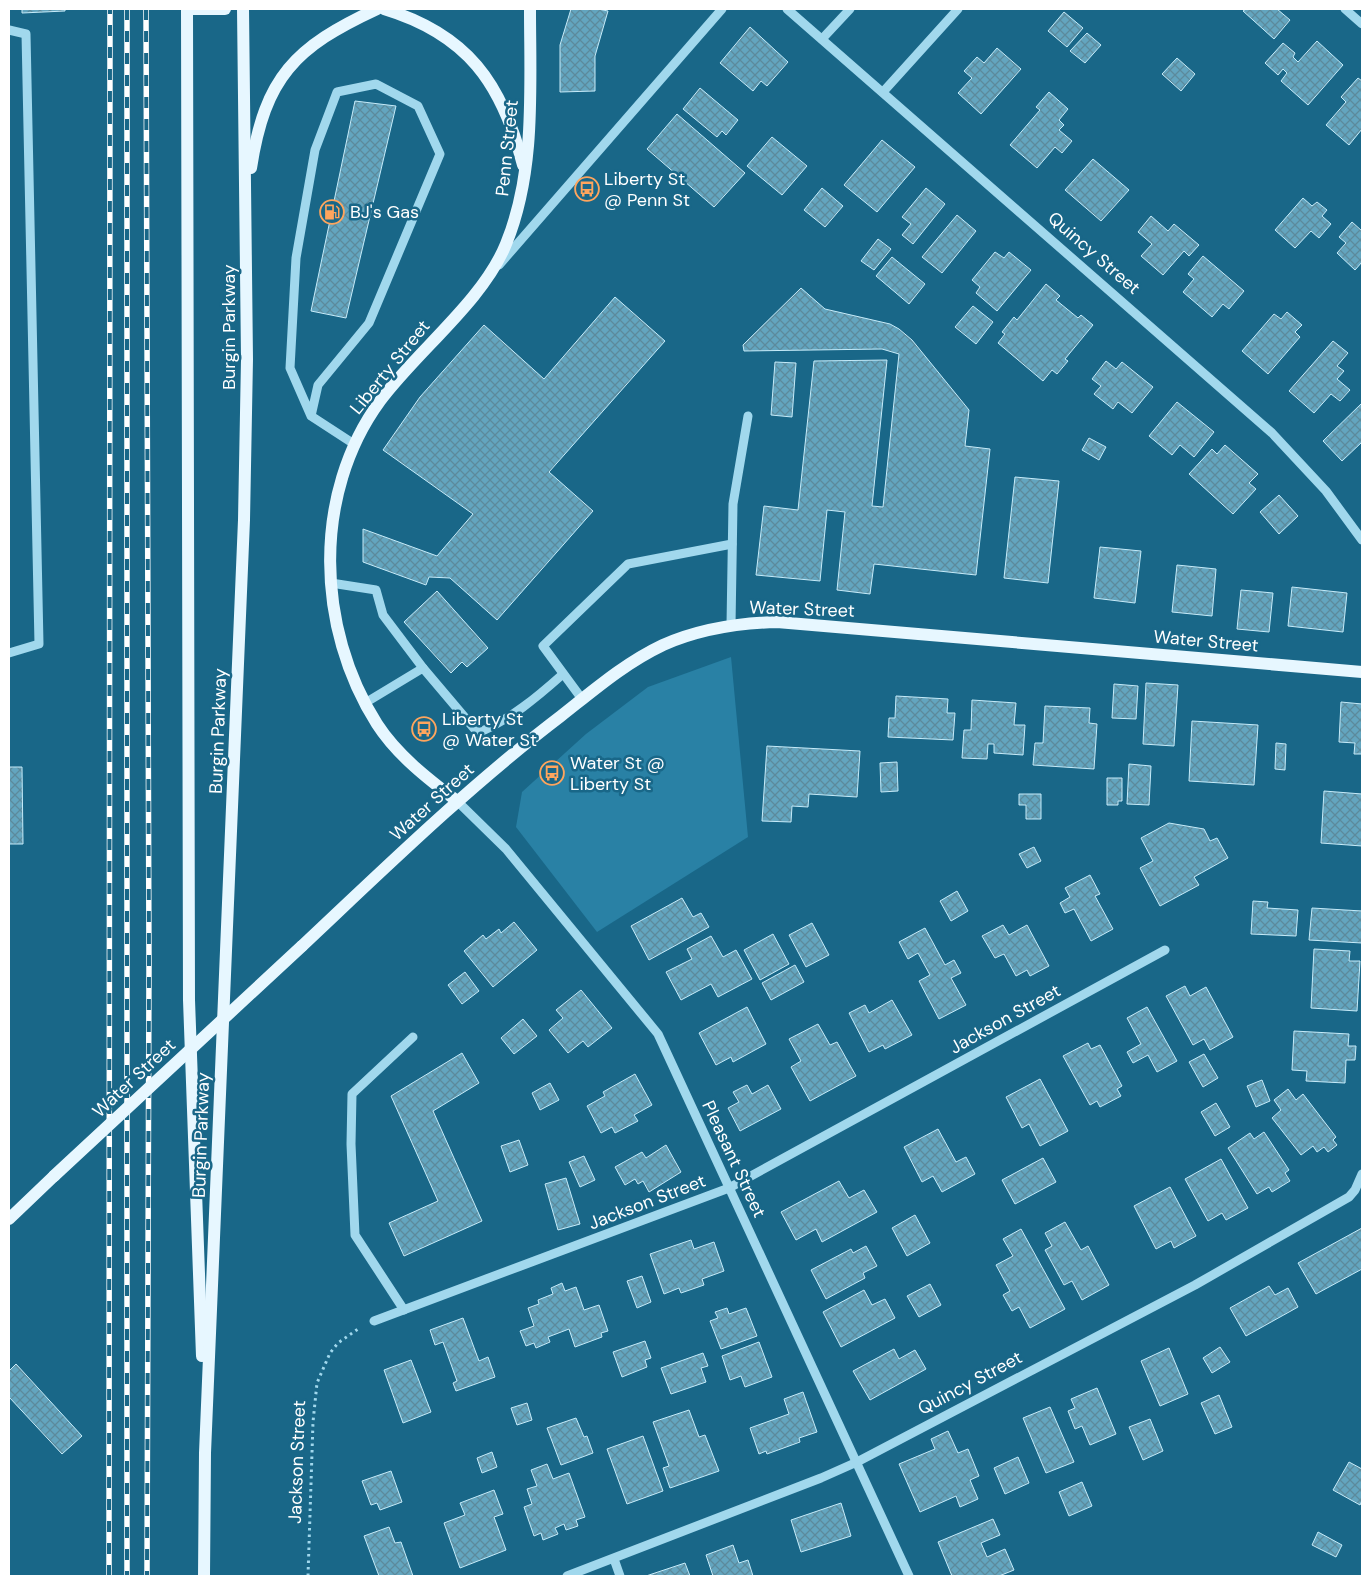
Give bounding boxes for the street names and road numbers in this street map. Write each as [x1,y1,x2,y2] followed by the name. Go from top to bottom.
[490,99,524,197] street label: Penn Street
[1043,206,1145,300] street label: Quincy Street
[217,264,241,390] street label: Burgin Parkway
[345,315,435,419] street label: Liberty Street
[749,595,855,623] street label: Water Street
[1152,624,1260,658] street label: Water Street
[204,668,232,794] street label: Burgin Parkway
[385,758,479,846] street label: Water Street
[945,979,1065,1059] street label: Jackson Street
[87,1033,181,1123] street label: Water Street
[187,1072,215,1198] street label: Burgin Parkway
[696,1097,772,1221] street label: Pleasant Street
[585,1169,709,1235] street label: Jackson Street
[914,1345,1026,1421] street label: Quincy Street
[283,1400,311,1524] street label: Jackson Street

